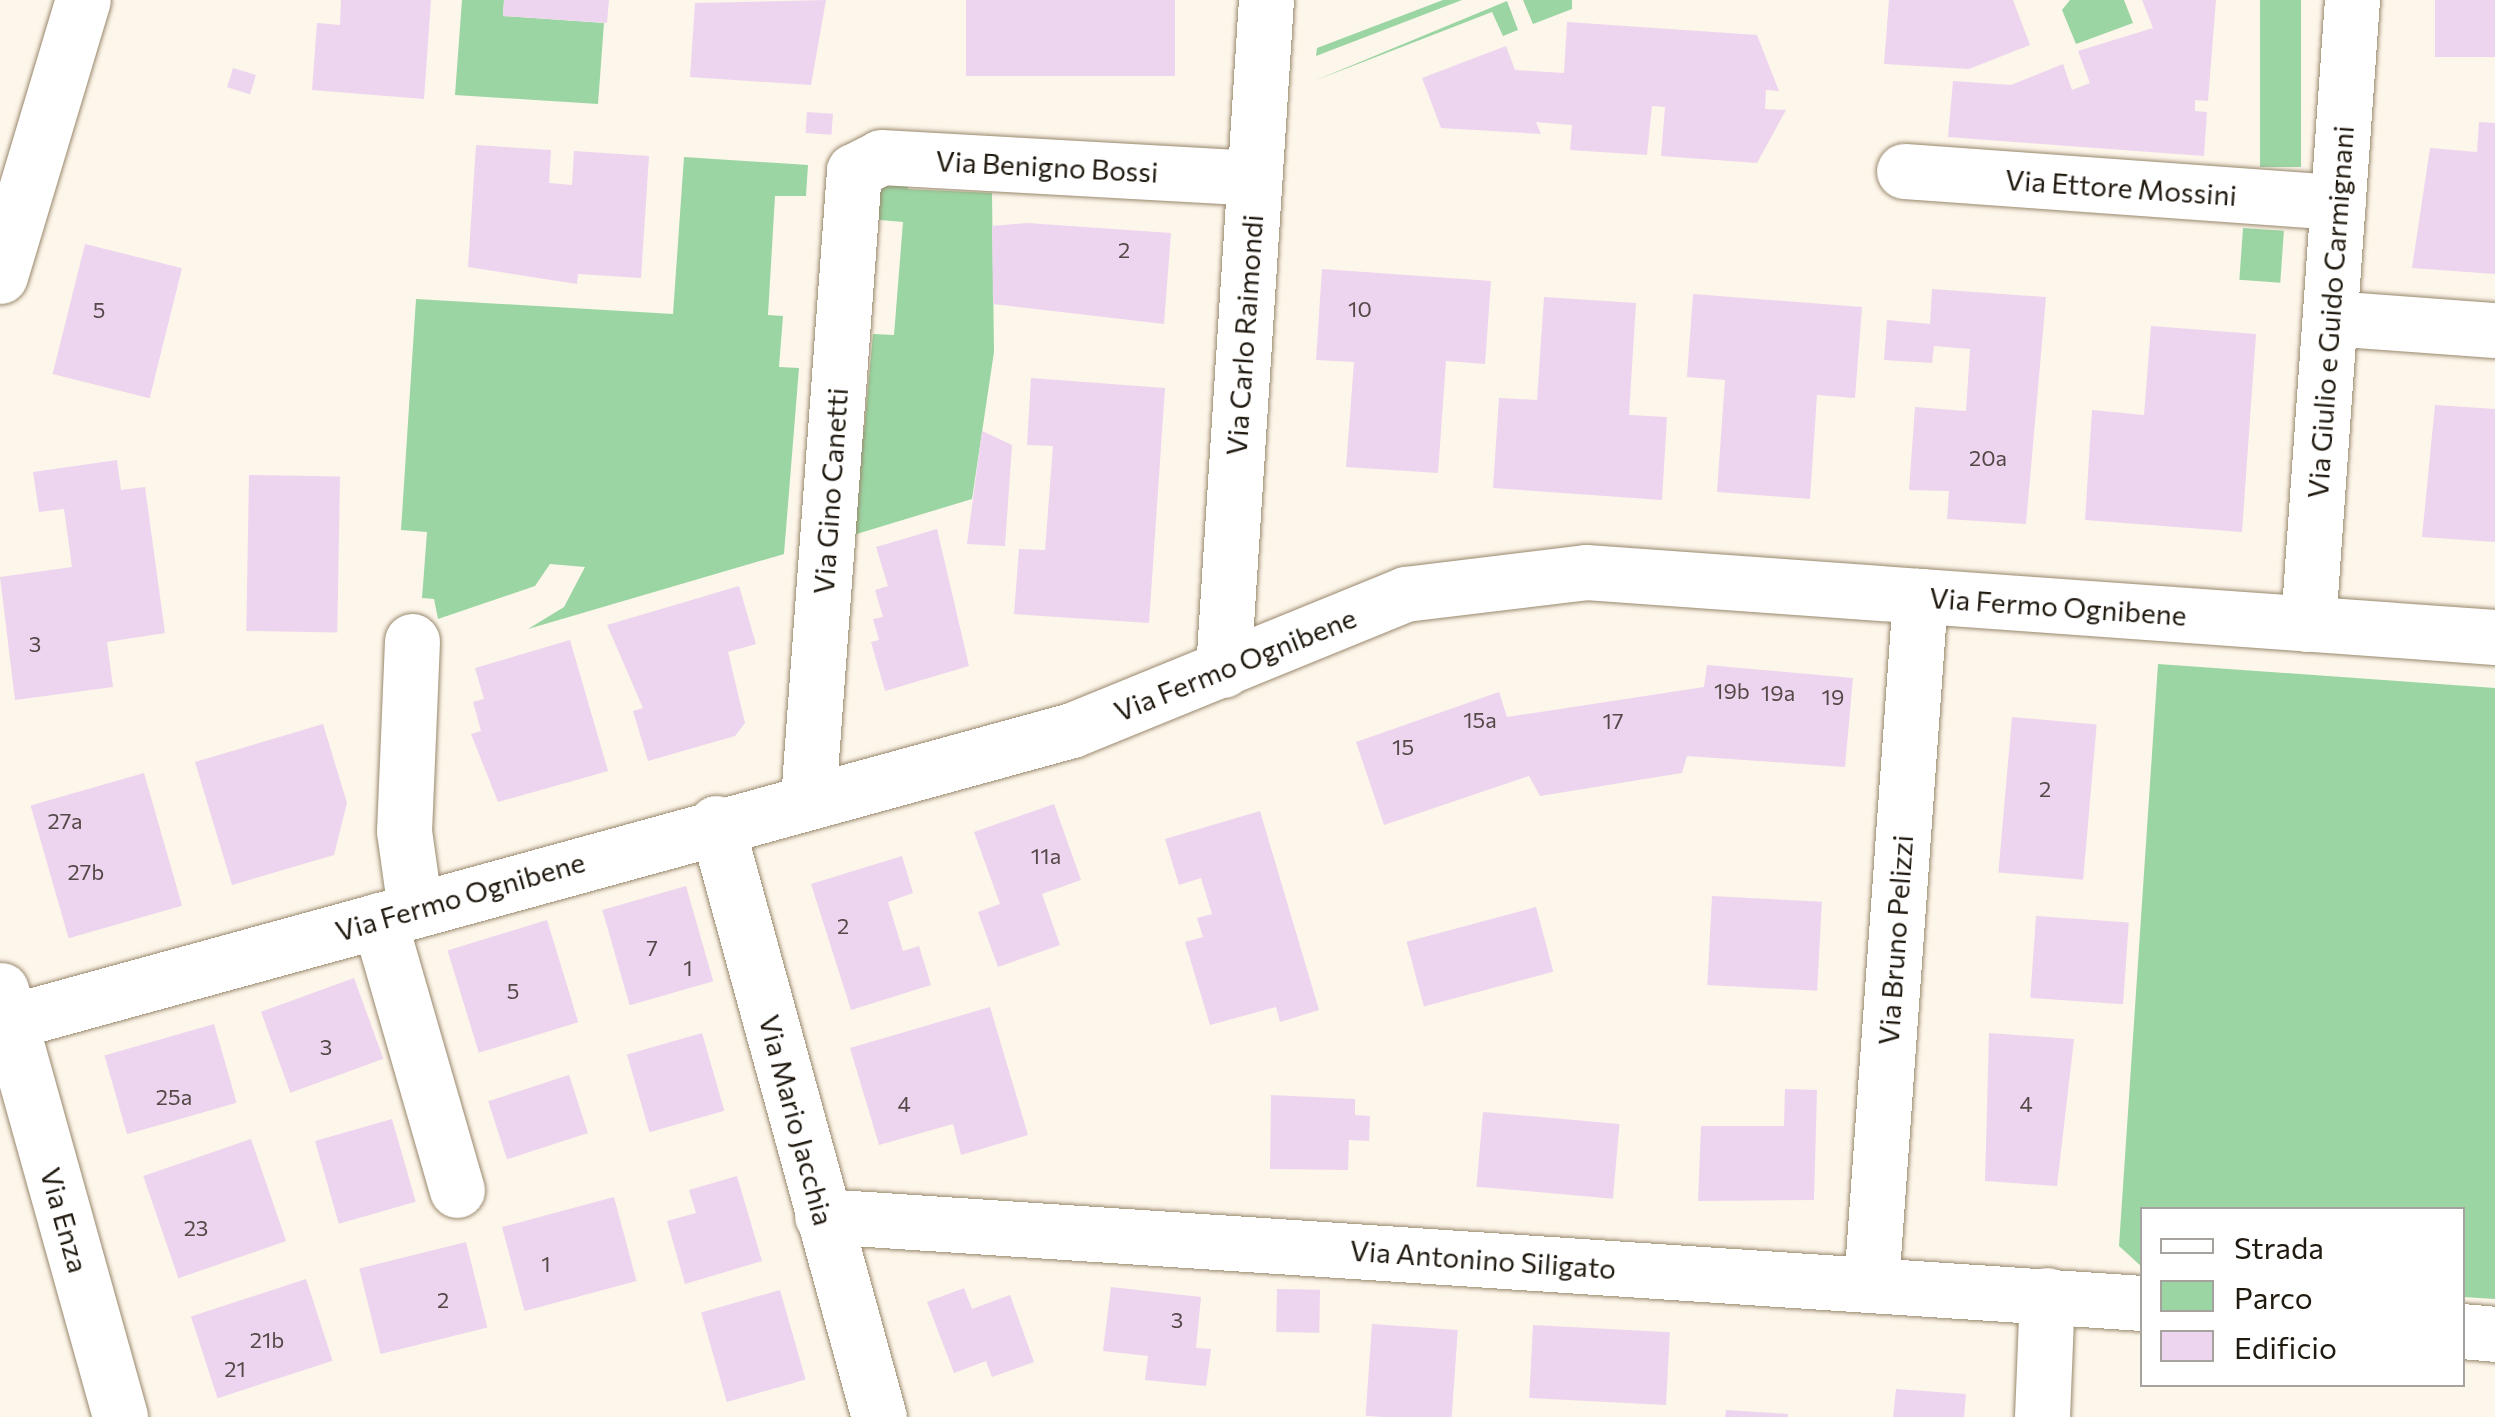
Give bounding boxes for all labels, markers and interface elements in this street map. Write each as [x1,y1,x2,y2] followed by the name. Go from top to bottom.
[2300,124,2360,500] street label: Via Giulio e Guido Carmignani
[935,143,1159,189] street label: Via Benigno Bossi
[2004,162,2238,212] street label: Via Ettore Mossini
[1219,213,1269,457] street label: Via Carlo Raimondi
[1118,237,1130,263] house number: 2
[1348,296,1372,322] house number: 10
[93,297,105,323] house number: 5
[806,387,854,595] street label: Via Gino Canetti
[1969,445,2007,471] house number: 20a
[1928,580,2188,632] street label: Via Fermo Ognibene
[1109,600,1361,728] street label: Via Fermo Ognibene
[29,631,41,657] house number: 3
[1714,678,1750,704] house number: 19b
[1761,680,1795,706] house number: 19a
[1822,684,1844,710] house number: 19
[1463,707,1497,733] house number: 15a
[1602,708,1624,734] house number: 17
[1392,734,1414,760] house number: 15
[2039,776,2051,802] house number: 2
[48,808,82,834] house number: 27a
[1871,834,1919,1046] street label: Via Bruno Pelizzi
[1031,843,1061,869] house number: 11a
[331,844,589,948] street label: Via Fermo Ognibene
[68,859,104,885] house number: 27b
[837,913,849,939] house number: 2
[646,935,658,961] house number: 7
[683,955,693,981] house number: 1
[507,978,519,1004] house number: 5
[753,1011,841,1229] street label: Via Mario Jacchia
[320,1034,332,1060] house number: 3
[156,1084,192,1110] house number: 25a
[897,1091,911,1117] house number: 4
[2019,1091,2033,1117] house number: 4
[34,1164,96,1276] street label: Via Enza
[2140,1207,2465,1387] legend
[184,1215,208,1241] house number: 23
[2234,1228,2324,1265] text: Strada
[1349,1233,1617,1285] street label: Via Antonino Siligato
[541,1251,551,1277] house number: 1
[2234,1278,2313,1315] text: Parco
[437,1287,449,1313] house number: 2
[1171,1307,1183,1333] house number: 3
[250,1327,284,1353] house number: 21b
[2234,1328,2337,1365] text: Edificio
[224,1356,246,1382] house number: 21

